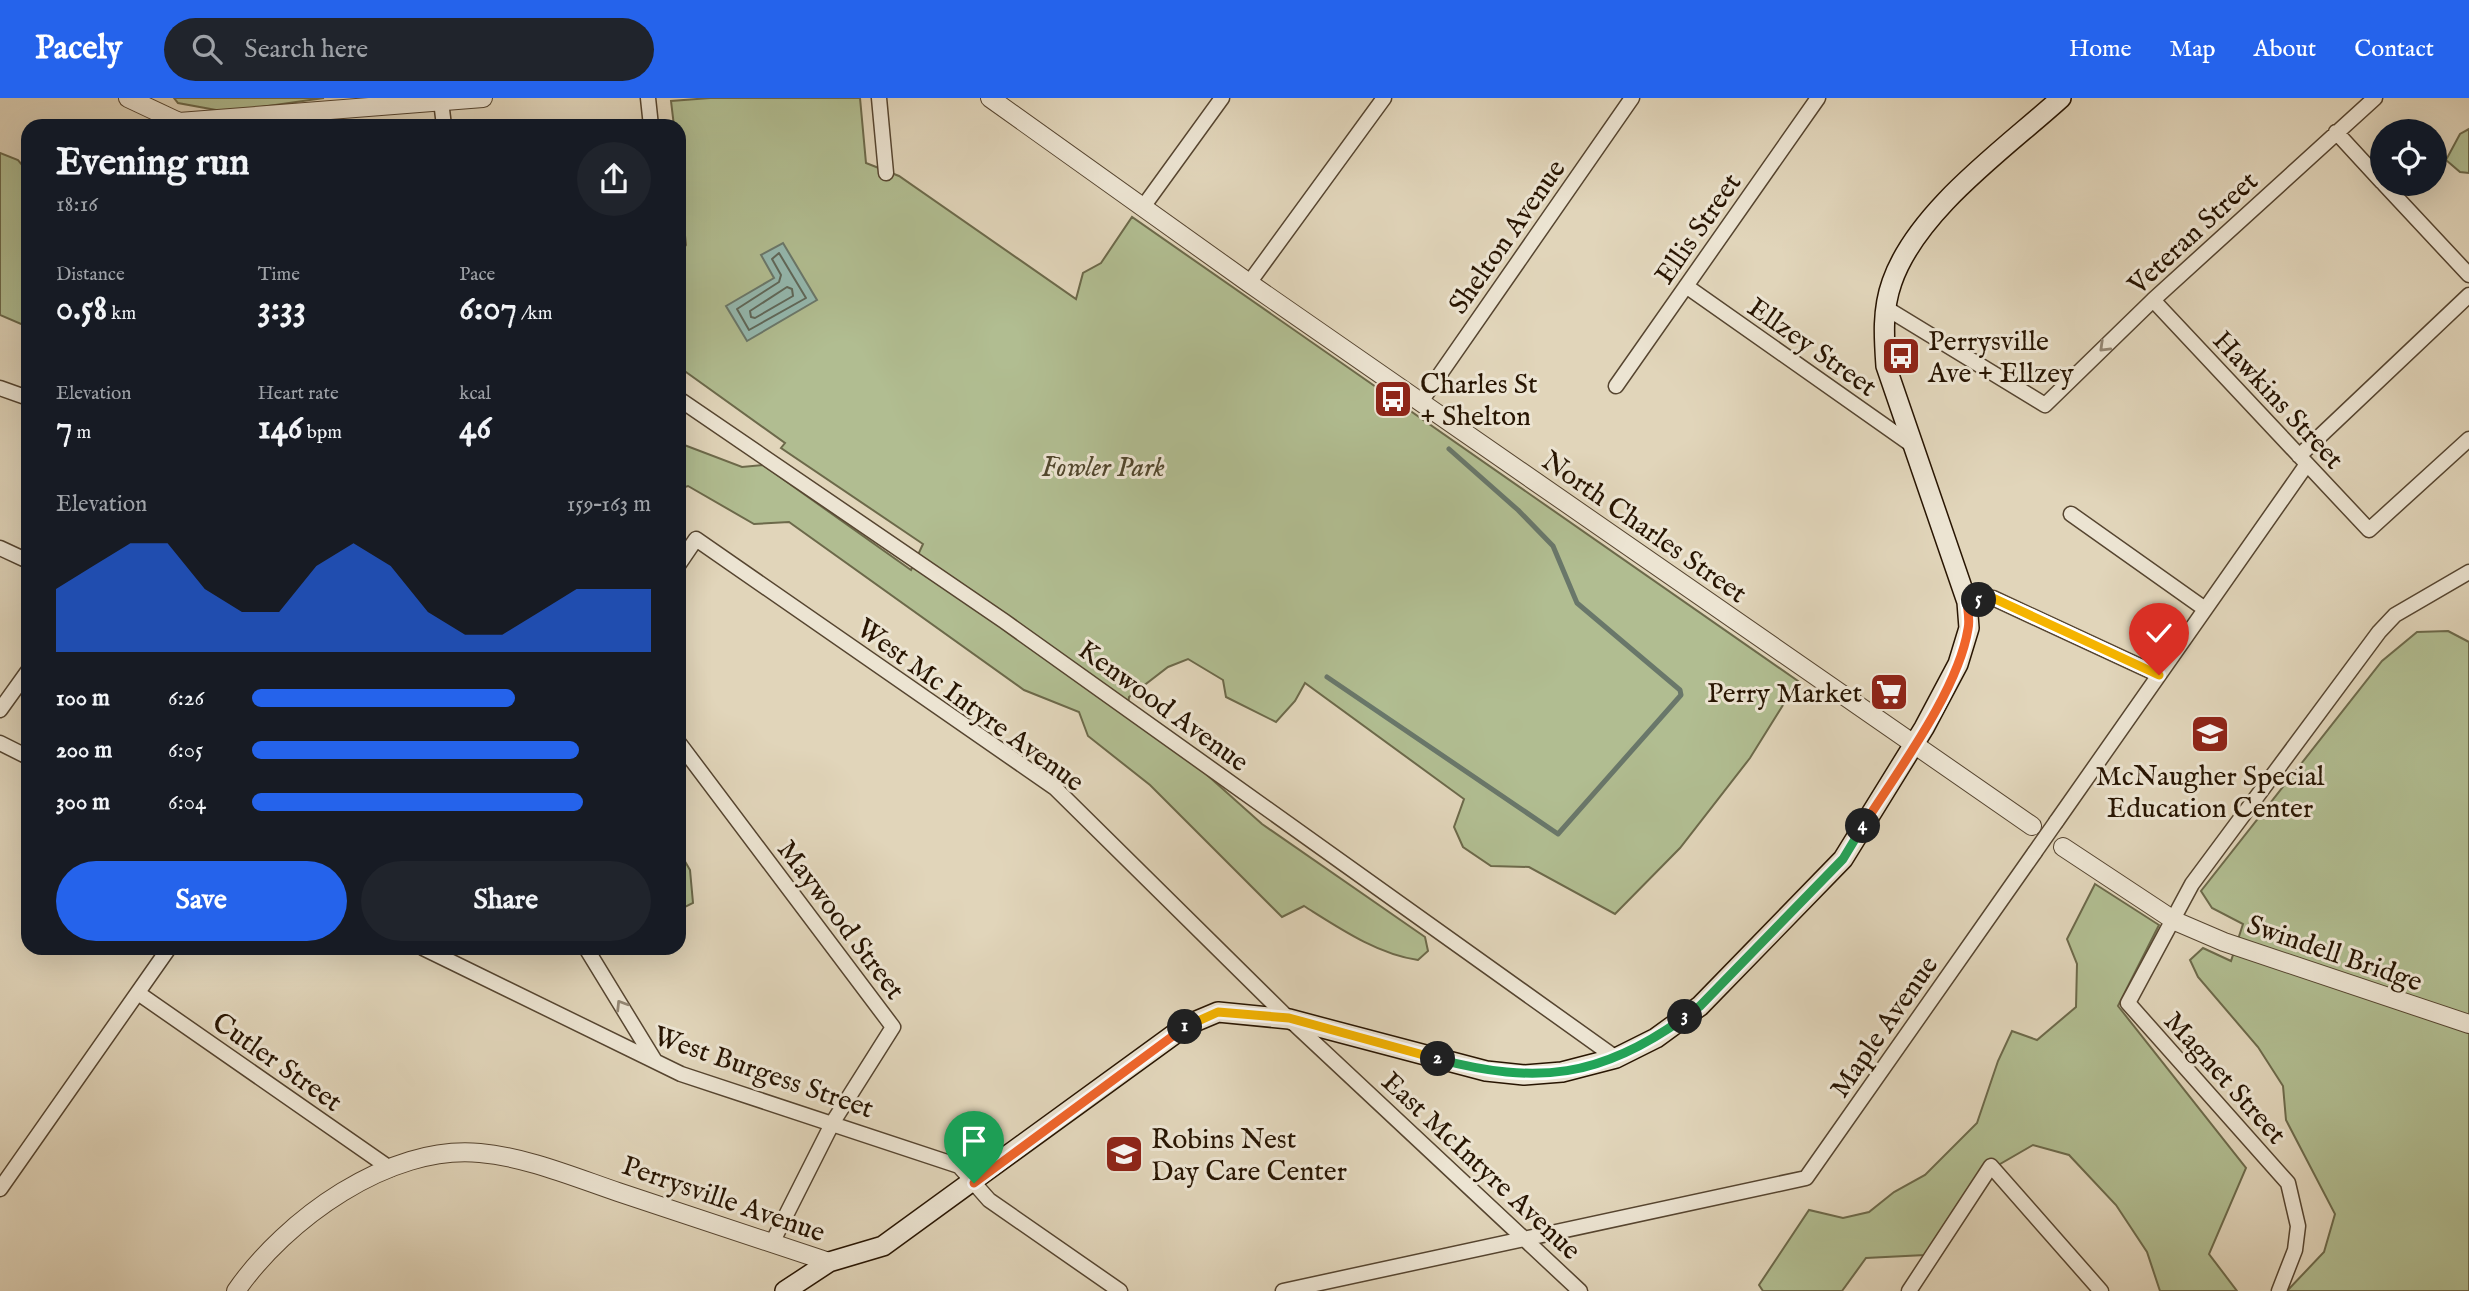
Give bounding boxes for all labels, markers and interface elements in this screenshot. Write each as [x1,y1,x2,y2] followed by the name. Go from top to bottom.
[164,18,654,81] search box
[35,28,122,70] text: Pacely
[188,30,226,68] icon: search
[244,33,368,66] text: Search here
[2069,34,2132,65] text: Home
[2170,34,2216,65] text: Map
[2254,34,2316,65] text: About
[2354,34,2434,65] text: Contact
[2370,119,2447,196] map controls
[2370,119,2447,196] button: locate
[56,140,250,188] text: Evening run
[577,142,651,216] button: share
[1442,153,1574,322] street label: Shelton Avenue
[2121,164,2266,304] street label: Veteran Street
[1648,167,1750,292] street label: Ellis Street
[56,190,98,219] text: 18:16
[56,263,125,287] text: Distance
[258,263,300,287] text: Time
[459,263,495,287] text: Pace
[56,287,107,332] text: 0.58
[258,287,306,332] text: 3:33
[459,287,517,332] text: 6:07
[1740,291,1883,406] street label: Ellzey Street
[107,302,136,326] text: km
[517,302,552,326] text: /km
[2204,324,2351,478] street label: Hawkins Street
[1927,325,2074,392] place label: Perrysville Ave + Ellzey
[1880,335,1922,377] bus stop icon: Perrysville Ave + Ellzey
[2099,339,2112,352] one-way arrow
[1420,368,1538,435] place label: Charles St + Shelton
[1372,378,1414,420] bus stop icon: Charles St + Shelton
[56,382,131,406] text: Elevation
[258,382,339,406] text: Heart rate
[459,382,491,406] text: kcal
[56,406,72,451] text: 7
[258,406,303,451] text: 146
[459,406,491,451] text: 46
[72,421,91,445] text: m
[303,421,342,445] text: bpm
[1534,444,1753,612] street label: North Charles Street
[1041,451,1165,486] park label: Fowler Park
[56,490,147,519] text: Elevation
[567,490,651,519] text: 159–163 m
[1962,582,1996,618] pin: 5
[1975,587,1982,611] text: 5
[2129,603,2189,675] pin
[849,612,1090,801] street label: West Mc Intyre Avenue
[2140,614,2178,652] icon: check
[1070,633,1255,781] street label: Kenwood Avenue
[1868,671,1910,713] supermarket icon: Perry Market
[1707,677,1862,712] place label: Perry Market
[56,684,110,713] text: 100 m
[168,684,204,713] text: 6:26
[2189,713,2231,755] school or university icon: McNaugher Special Education Center
[56,736,112,765] text: 200 m
[168,736,203,765] text: 6:05
[2096,760,2325,827] place label: McNaugher Special Education Center
[56,788,110,817] text: 300 m
[168,788,206,817] text: 6:04
[1846,808,1881,844] pin: 4
[1858,813,1867,837] text: 4
[769,834,912,1008] street label: Maywood Street
[56,861,347,941] button: Save
[361,861,651,941] button: Share
[2242,908,2427,1001] street label: Swindell Bridge
[1823,949,1947,1105] street label: Maple Avenue
[616,1000,629,1013] one-way arrow
[1668,1000,1702,1034] pin: 3
[1681,1004,1688,1028] text: 3
[2155,1005,2293,1153] street label: Magnet Street
[205,1006,349,1121] street label: Cutler Street
[1168,1010,1202,1044] pin: 1
[1181,1014,1188,1038] text: 1
[649,1019,878,1128] street label: West Burgess Street
[1420,1042,1456,1076] pin: 2
[1433,1046,1442,1070] text: 2
[1373,1065,1588,1268] street label: East McIntyre Avenue
[944,1111,1004,1183] pin
[955,1122,993,1160] icon: arrive
[1151,1123,1347,1190] place label: Robins Nest Day Care Center
[1103,1133,1145,1175] school or university icon: Robins Nest Day Care Center
[617,1149,829,1252] street label: Perrysville Avenue

